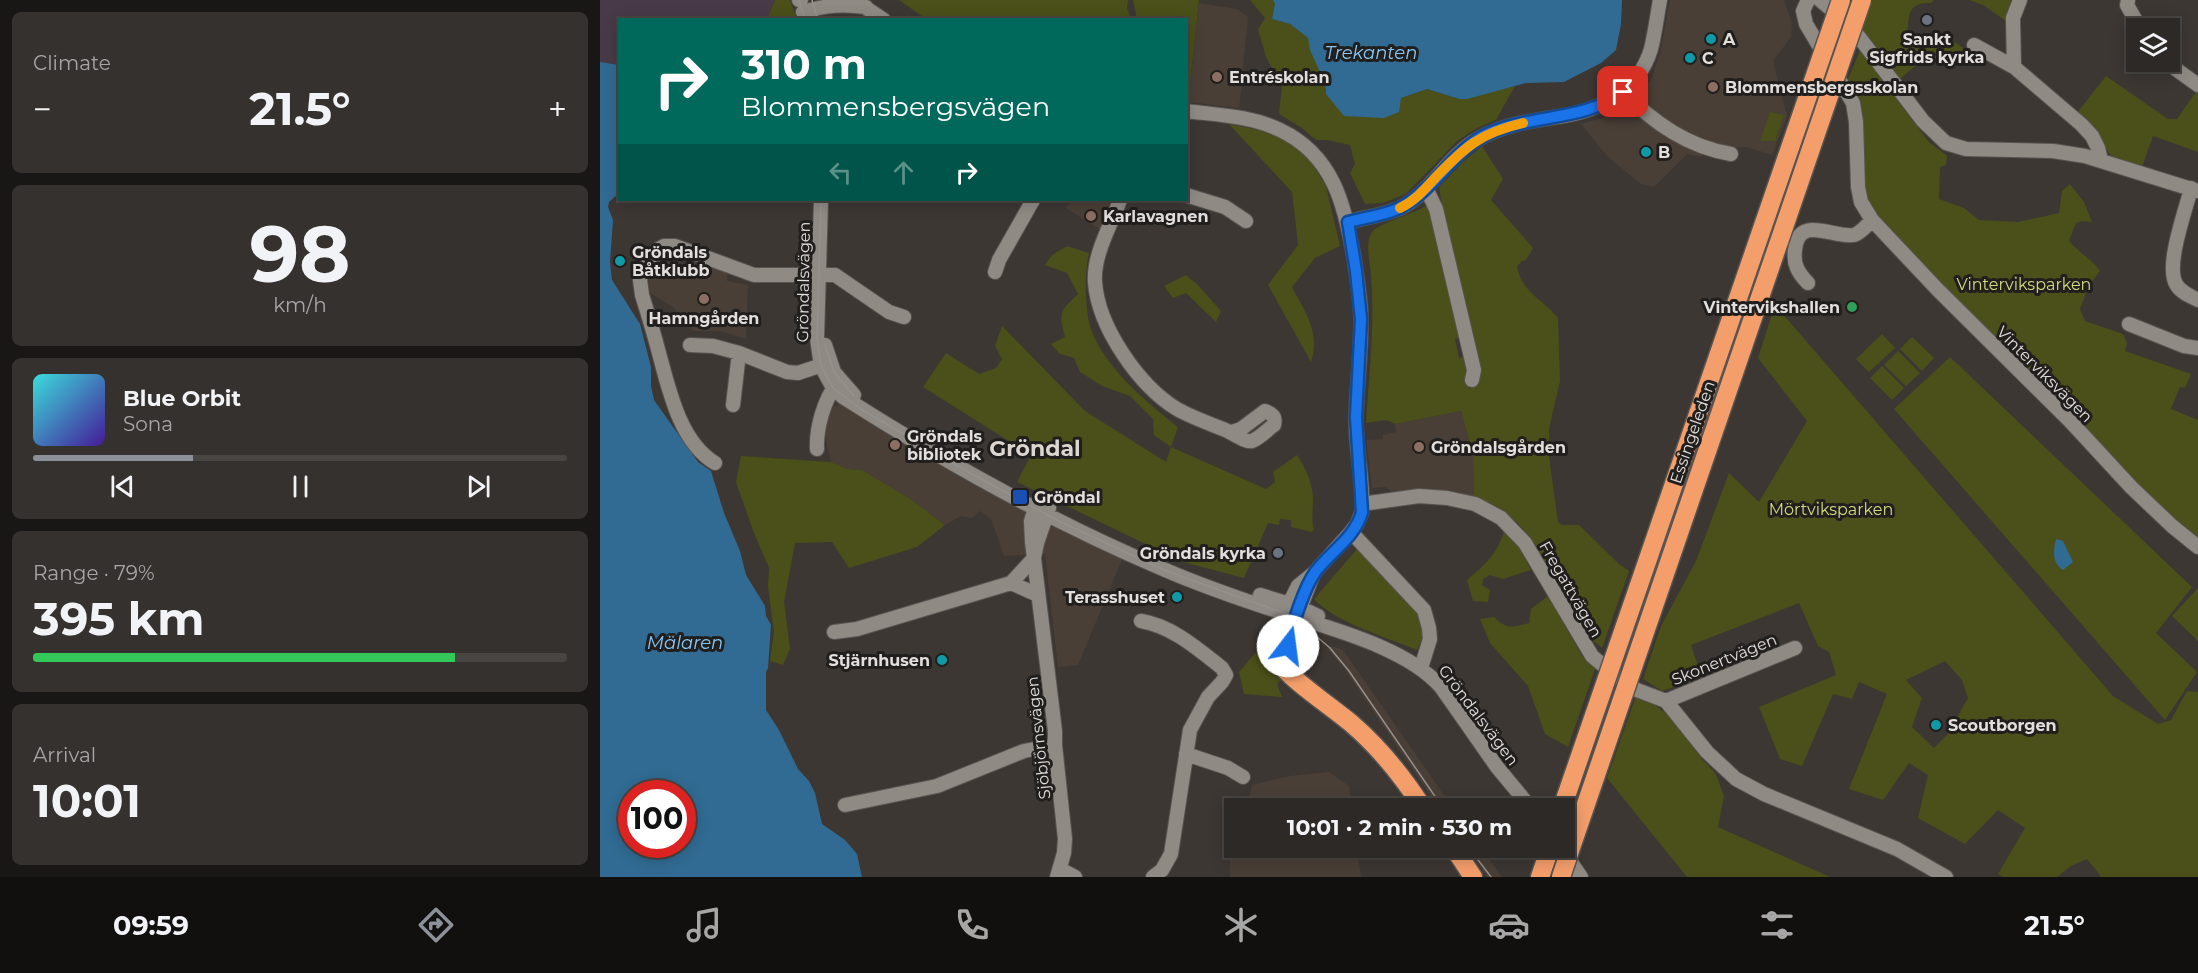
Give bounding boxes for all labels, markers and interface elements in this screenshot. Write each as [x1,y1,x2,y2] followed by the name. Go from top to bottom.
[1920,13,1934,27] marker: Sankt Sigfrids kyrka
[2126,18,2180,72] map controls
[2126,18,2180,72] button: layers
[1722,30,1736,49] place label: A
[1870,30,1984,67] place label: Sankt Sigfrids kyrka
[1704,32,1718,46] marker: A
[741,38,867,90] text: 310 m
[642,42,720,120] icon: right
[1325,42,1417,64] water label: Trekanten
[1702,49,1714,68] place label: C
[33,51,111,75] text: Climate
[1683,51,1697,65] marker: C
[1597,66,1648,117] pin
[1229,68,1329,87] place label: Entréskolan
[1210,70,1224,84] marker: Entréskolan
[1606,75,1639,108] icon: arrive
[1725,78,1918,97] place label: Blommensbergsskolan
[1706,80,1720,94] marker: Blommensbergsskolan
[249,81,351,136] text: 21.5°
[33,89,52,129] text: −
[548,89,567,129] text: +
[741,90,1050,123] text: Blommensbergsvägen
[1658,143,1670,162] place label: B
[1639,145,1653,159] marker: B
[824,156,857,189] icon: left
[887,156,920,189] icon: ahead
[950,156,983,189] icon: right
[249,206,351,302] text: 98
[1103,207,1209,226] place label: Karlavagnen
[1084,209,1098,223] marker: Karlavagnen
[793,221,814,343] street label: Gröndalsvägen
[632,243,709,280] place label: Gröndals Båtklubb
[613,254,627,268] marker: Gröndals Båtklubb
[1957,275,2091,294] park label: Vinterviksparken
[697,292,711,306] marker: Hamngården
[273,293,327,317] text: km/h
[1703,298,1840,317] place label: Vintervikshallen
[1845,300,1859,314] marker: Vintervikshallen
[649,309,759,328] place label: Hamngården
[1993,322,2097,426] street label: Vinterviksvägen
[1666,378,1719,486] street label: Essingeleden
[123,385,241,412] text: Blue Orbit
[123,412,173,436] text: Sona
[907,427,982,464] place label: Gröndals bibliotek
[989,435,1081,462] district label: Gröndal
[888,438,902,452] marker: Gröndals bibliotek
[1431,438,1566,457] place label: Gröndalsgården
[1412,440,1426,454] marker: Gröndalsgården
[106,470,139,503] icon: previous
[284,470,317,503] icon: pause
[462,470,495,503] icon: next
[1011,488,1029,506] marker: Gröndal
[1034,488,1100,507] place label: Gröndal
[1769,500,1893,519] park label: Mörtviksparken
[1535,538,1606,641] street label: Fregattvägen
[1140,544,1266,563] place label: Gröndals kyrka
[1271,546,1285,560] marker: Gröndals kyrka
[33,561,155,585] text: Range · 79%
[1065,588,1165,607] place label: Terasshuset
[1170,590,1184,604] marker: Terasshuset
[33,591,204,646] text: 395 km
[1256,614,1320,678] position arrow
[1669,630,1780,689] street label: Skonertvägen
[647,632,723,654] water label: Mälaren
[828,651,930,670] place label: Stjärnhusen
[935,653,949,667] marker: Stjärnhusen
[1435,661,1523,769] street label: Gröndalsvägen
[1023,676,1054,800] street label: Sjöbjörnsvägen
[1948,716,2057,735] place label: Scoutborgen
[1929,718,1943,732] marker: Scoutborgen
[33,743,96,767] text: Arrival
[33,773,141,828] text: 10:01
[618,780,696,858] speed limit sign: 100
[1287,814,1512,841] text: 10:01 · 2 min · 530 m
[415,904,457,946] icon: directions
[683,904,725,946] icon: music
[951,904,993,946] icon: phone
[1220,904,1262,946] icon: climate
[1488,904,1530,946] icon: car
[1756,904,1798,946] icon: filters
[113,909,189,942] text: 09:59
[2024,909,2085,942] text: 21.5°

